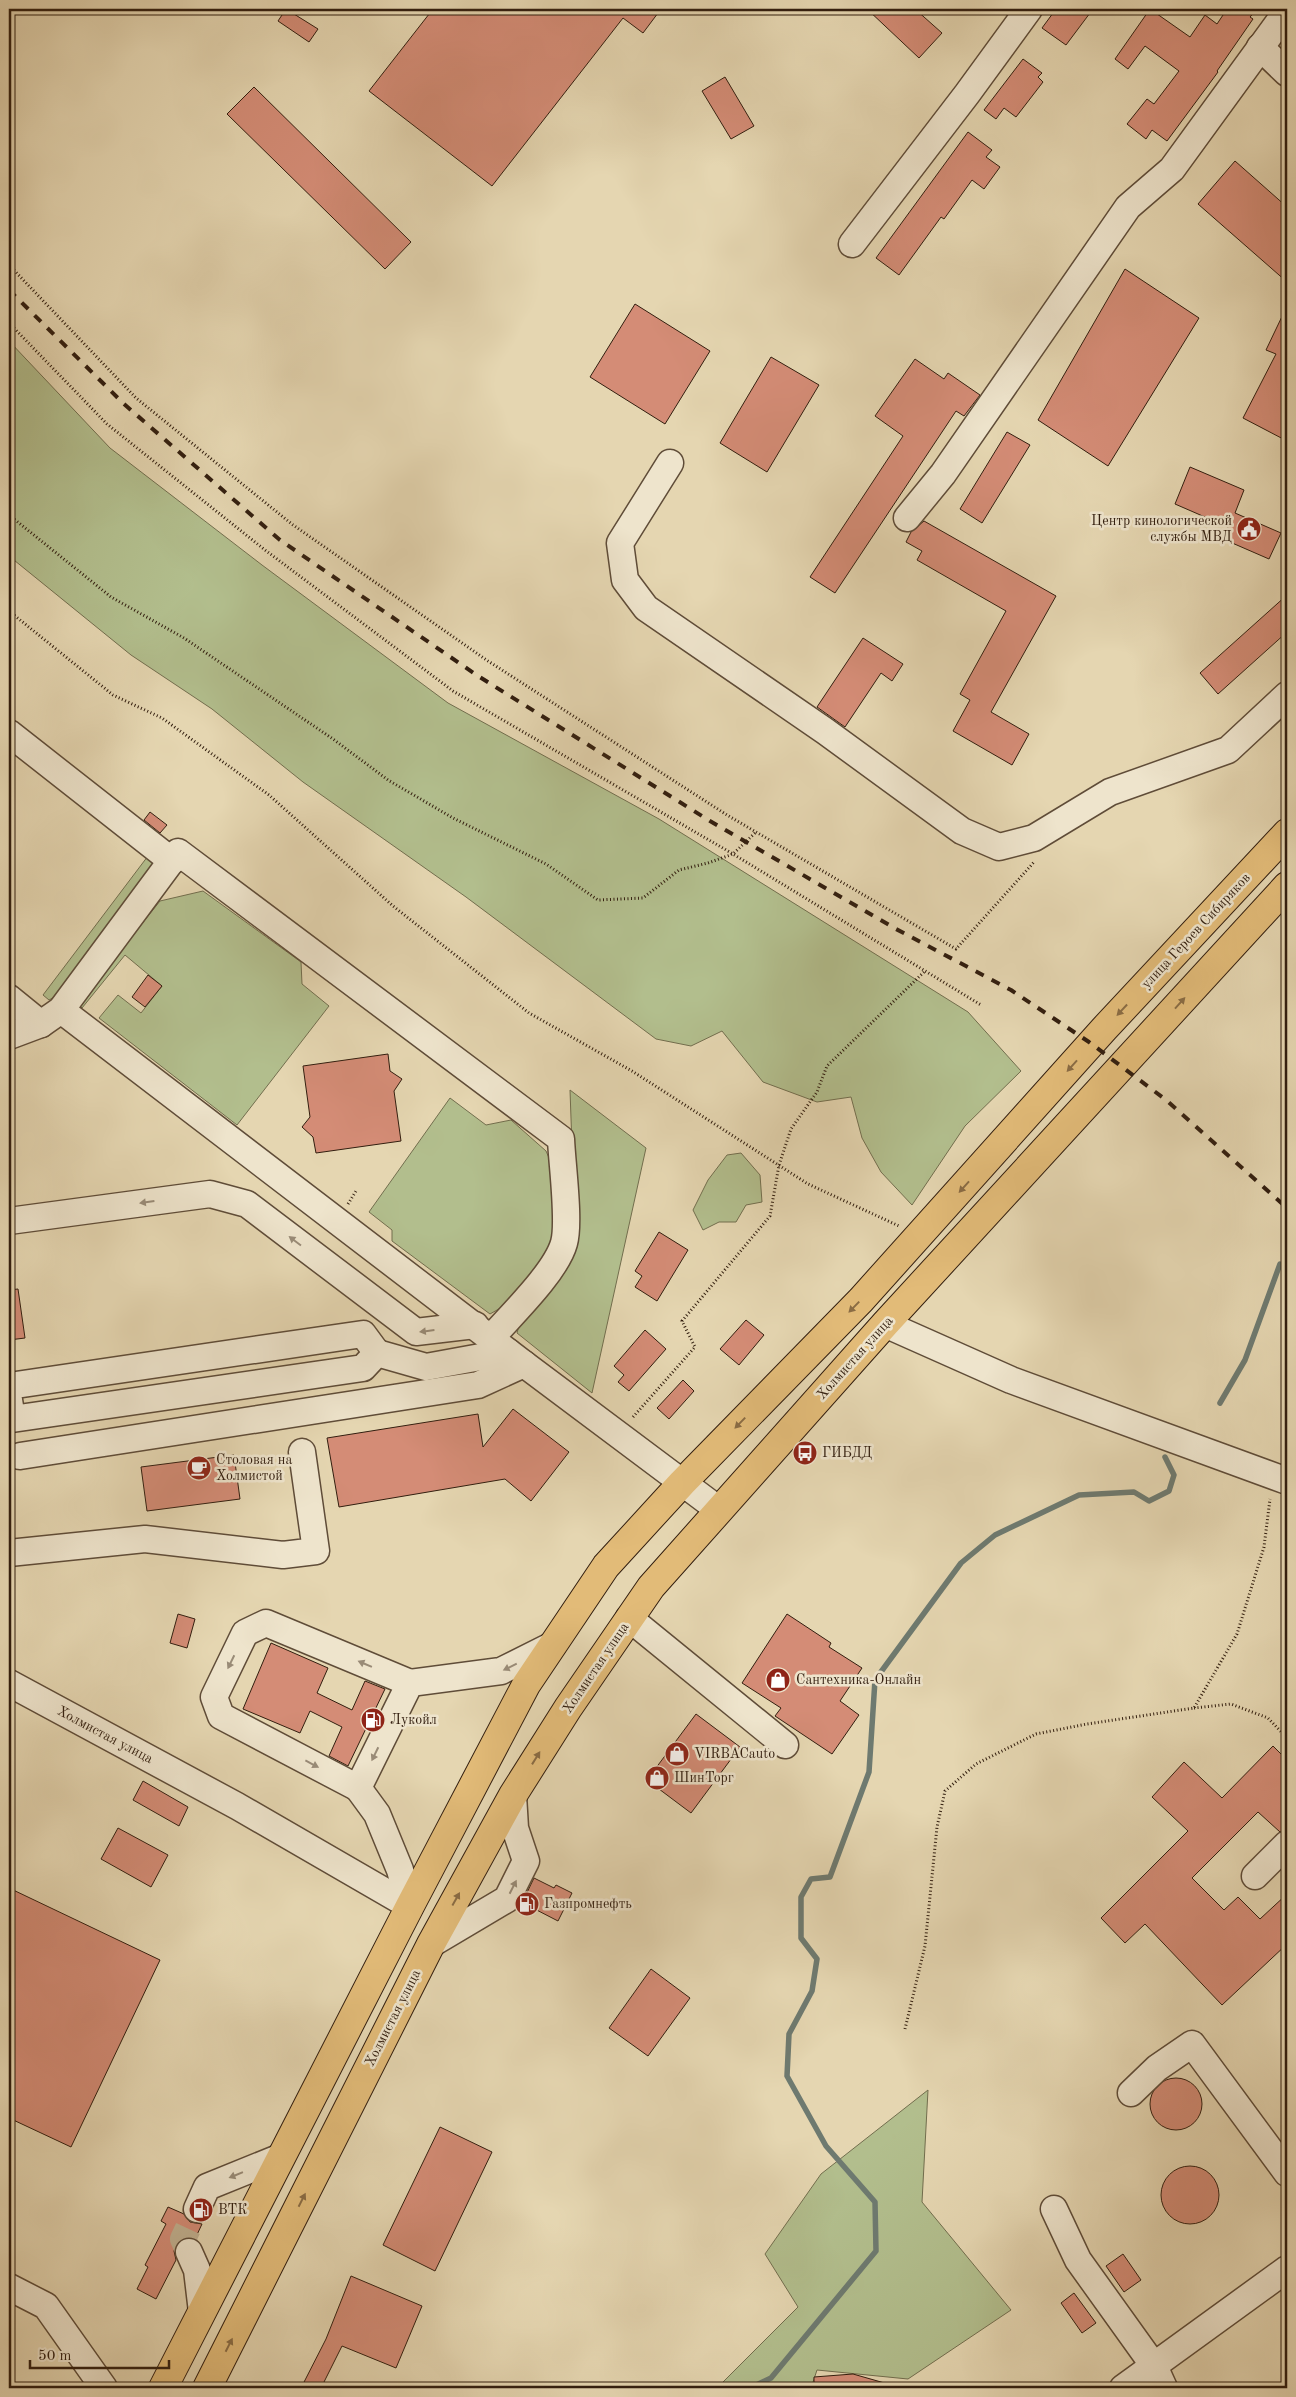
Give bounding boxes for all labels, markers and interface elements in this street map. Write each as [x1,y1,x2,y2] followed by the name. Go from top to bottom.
[1091,514,1232,544] place label: Центр кинологической службы МВД
[1236,516,1262,542] public building icon: Центр кинологической службы МВД
[1139,870,1253,991] street label: улица Героев Сибиряков
[1174,997,1185,1010] one-way arrow
[1116,1003,1128,1015] one-way arrow
[1066,1059,1077,1072] one-way arrow
[958,1181,969,1194] one-way arrow
[139,1199,155,1207] one-way arrow
[288,1236,302,1246] one-way arrow
[848,1301,860,1313] one-way arrow
[814,1314,896,1402] street label: Холмистая улица
[419,1327,435,1335] one-way arrow
[735,1417,747,1429] one-way arrow
[792,1440,818,1466] bus stop icon: ГИБДД
[822,1446,872,1460] place label: ГИБДД
[216,1453,292,1483] place label: Столовая на Холмистой
[186,1455,212,1481] cafe icon: Столовая на Холмистой
[560,1620,632,1716] street label: Холмистая улица
[227,1655,235,1669] one-way arrow
[357,1660,372,1668] one-way arrow
[502,1663,517,1671] one-way arrow
[765,1667,791,1693] shop icon: Сантехника-Онлайн
[796,1673,922,1687] place label: Сантехника-Онлайн
[55,1704,155,1766] street label: Холмистая улица
[360,1707,386,1733] fuel station icon: Лукойл
[390,1713,437,1727] place label: Лукойл
[664,1741,690,1767] shop icon: VIRBACauto
[371,1747,379,1761] one-way arrow
[694,1747,775,1761] place label: VIRBACauto
[532,1751,541,1765] one-way arrow
[305,1760,319,1768] one-way arrow
[644,1765,670,1791] shop icon: ШинТорг
[674,1771,734,1785] place label: ШинТорг
[509,1880,517,1895] one-way arrow
[514,1891,540,1917] fuel station icon: Газпромнефть
[451,1892,460,1906] one-way arrow
[544,1897,632,1912] place label: Газпромнефть
[363,1967,423,2069] street label: Холмистая улица
[228,2171,243,2179] one-way arrow
[298,2192,306,2207] one-way arrow
[188,2197,214,2223] fuel station icon: ВТК
[218,2203,247,2217] place label: ВТК
[30,2337,169,2369] scale bar
[225,2338,233,2352] one-way arrow
[38,2349,72,2364] text: 50 m

